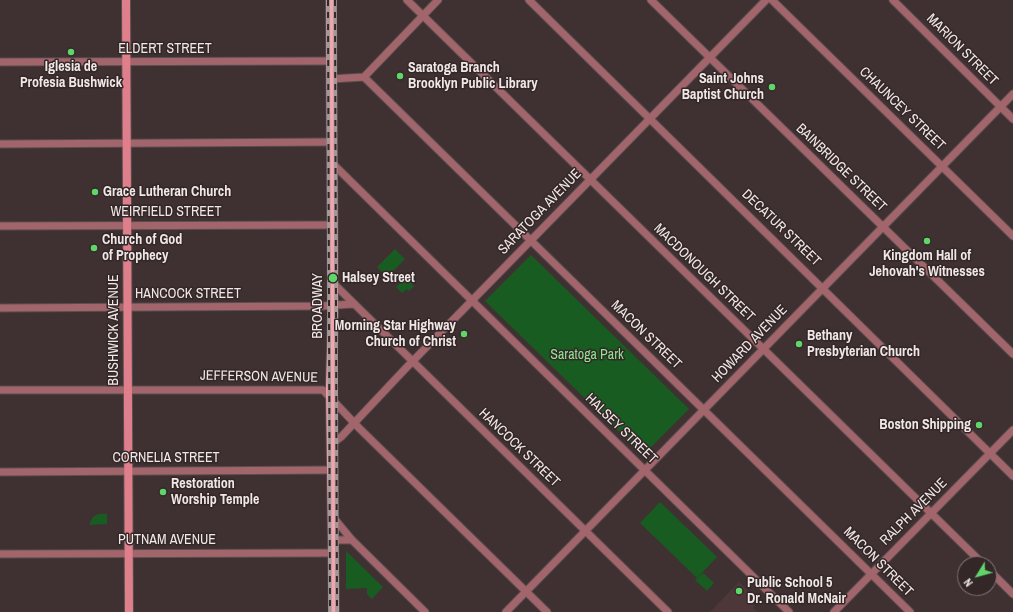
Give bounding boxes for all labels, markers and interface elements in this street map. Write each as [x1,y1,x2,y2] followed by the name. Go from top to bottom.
[923,11,1001,89] street label: MARION STREET
[118,41,212,57] street label: ELDERT STREET
[66,47,76,57] marker: Iglesia de Profesia Bushwick
[20,59,122,92] place label: Iglesia de Profesia Bushwick
[408,60,538,92] place label: Saratoga Branch Brooklyn Public Library
[856,64,948,154] street label: CHAUNCEY STREET
[395,71,405,81] marker: Saratoga Branch Brooklyn Public Library
[682,71,764,104] place label: Saint Johns Baptist Church
[767,82,777,92] marker: Saint Johns Baptist Church
[792,121,890,215] street label: BAINBRIDGE STREET
[495,166,585,258] street label: SARATOGA AVENUE
[103,184,231,200] place label: Grace Lutheran Church
[738,186,824,270] street label: DECATUR STREET
[90,187,100,197] marker: Grace Lutheran Church
[111,204,221,220] street label: WEIRFIELD STREET
[650,220,758,326] street label: MACDONOUGH STREET
[102,232,182,264] place label: Church of God of Prophecy
[922,236,932,246] marker: Kingdom Hall of Jehovah's Witnesses
[89,243,99,253] marker: Church of God of Prophecy
[869,248,985,280] place label: Kingdom Hall of Jehovah's Witnesses
[342,270,415,286] place label: Halsey Street
[327,272,339,284] marker: Halsey Street
[310,273,326,339] street label: BROADWAY
[106,274,122,386] street label: BUSHWICK AVENUE
[135,286,241,302] street label: HANCOCK STREET
[607,297,685,373] street label: MACON STREET
[709,302,791,386] street label: HOWARD AVENUE
[335,318,456,350] place label: Morning Star Highway Church of Christ
[807,328,920,360] place label: Bethany Presbyterian Church
[459,329,469,339] marker: Morning Star Highway Church of Christ
[794,339,804,349] marker: Bethany Presbyterian Church
[550,347,624,363] park label: Saratoga Park
[200,368,318,386] street label: JEFFERSON AVENUE
[581,390,661,468] street label: HALSEY STREET
[475,405,563,491] street label: HANCOCK STREET
[879,417,971,433] place label: Boston Shipping
[974,420,984,430] marker: Boston Shipping
[112,450,220,466] street label: CORNELIA STREET
[877,475,951,549] street label: RALPH AVENUE
[171,476,259,508] place label: Restoration Worship Temple
[158,487,168,497] marker: Restoration Worship Temple
[840,524,916,600] street label: MACON STREET
[118,532,216,548] street label: PUTNAM AVENUE
[957,556,997,596] north arrow
[747,575,846,608] place label: Public School 5 Dr. Ronald McNair
[961,576,976,589] text: N
[734,586,744,596] marker: Public School 5 Dr. Ronald McNair

